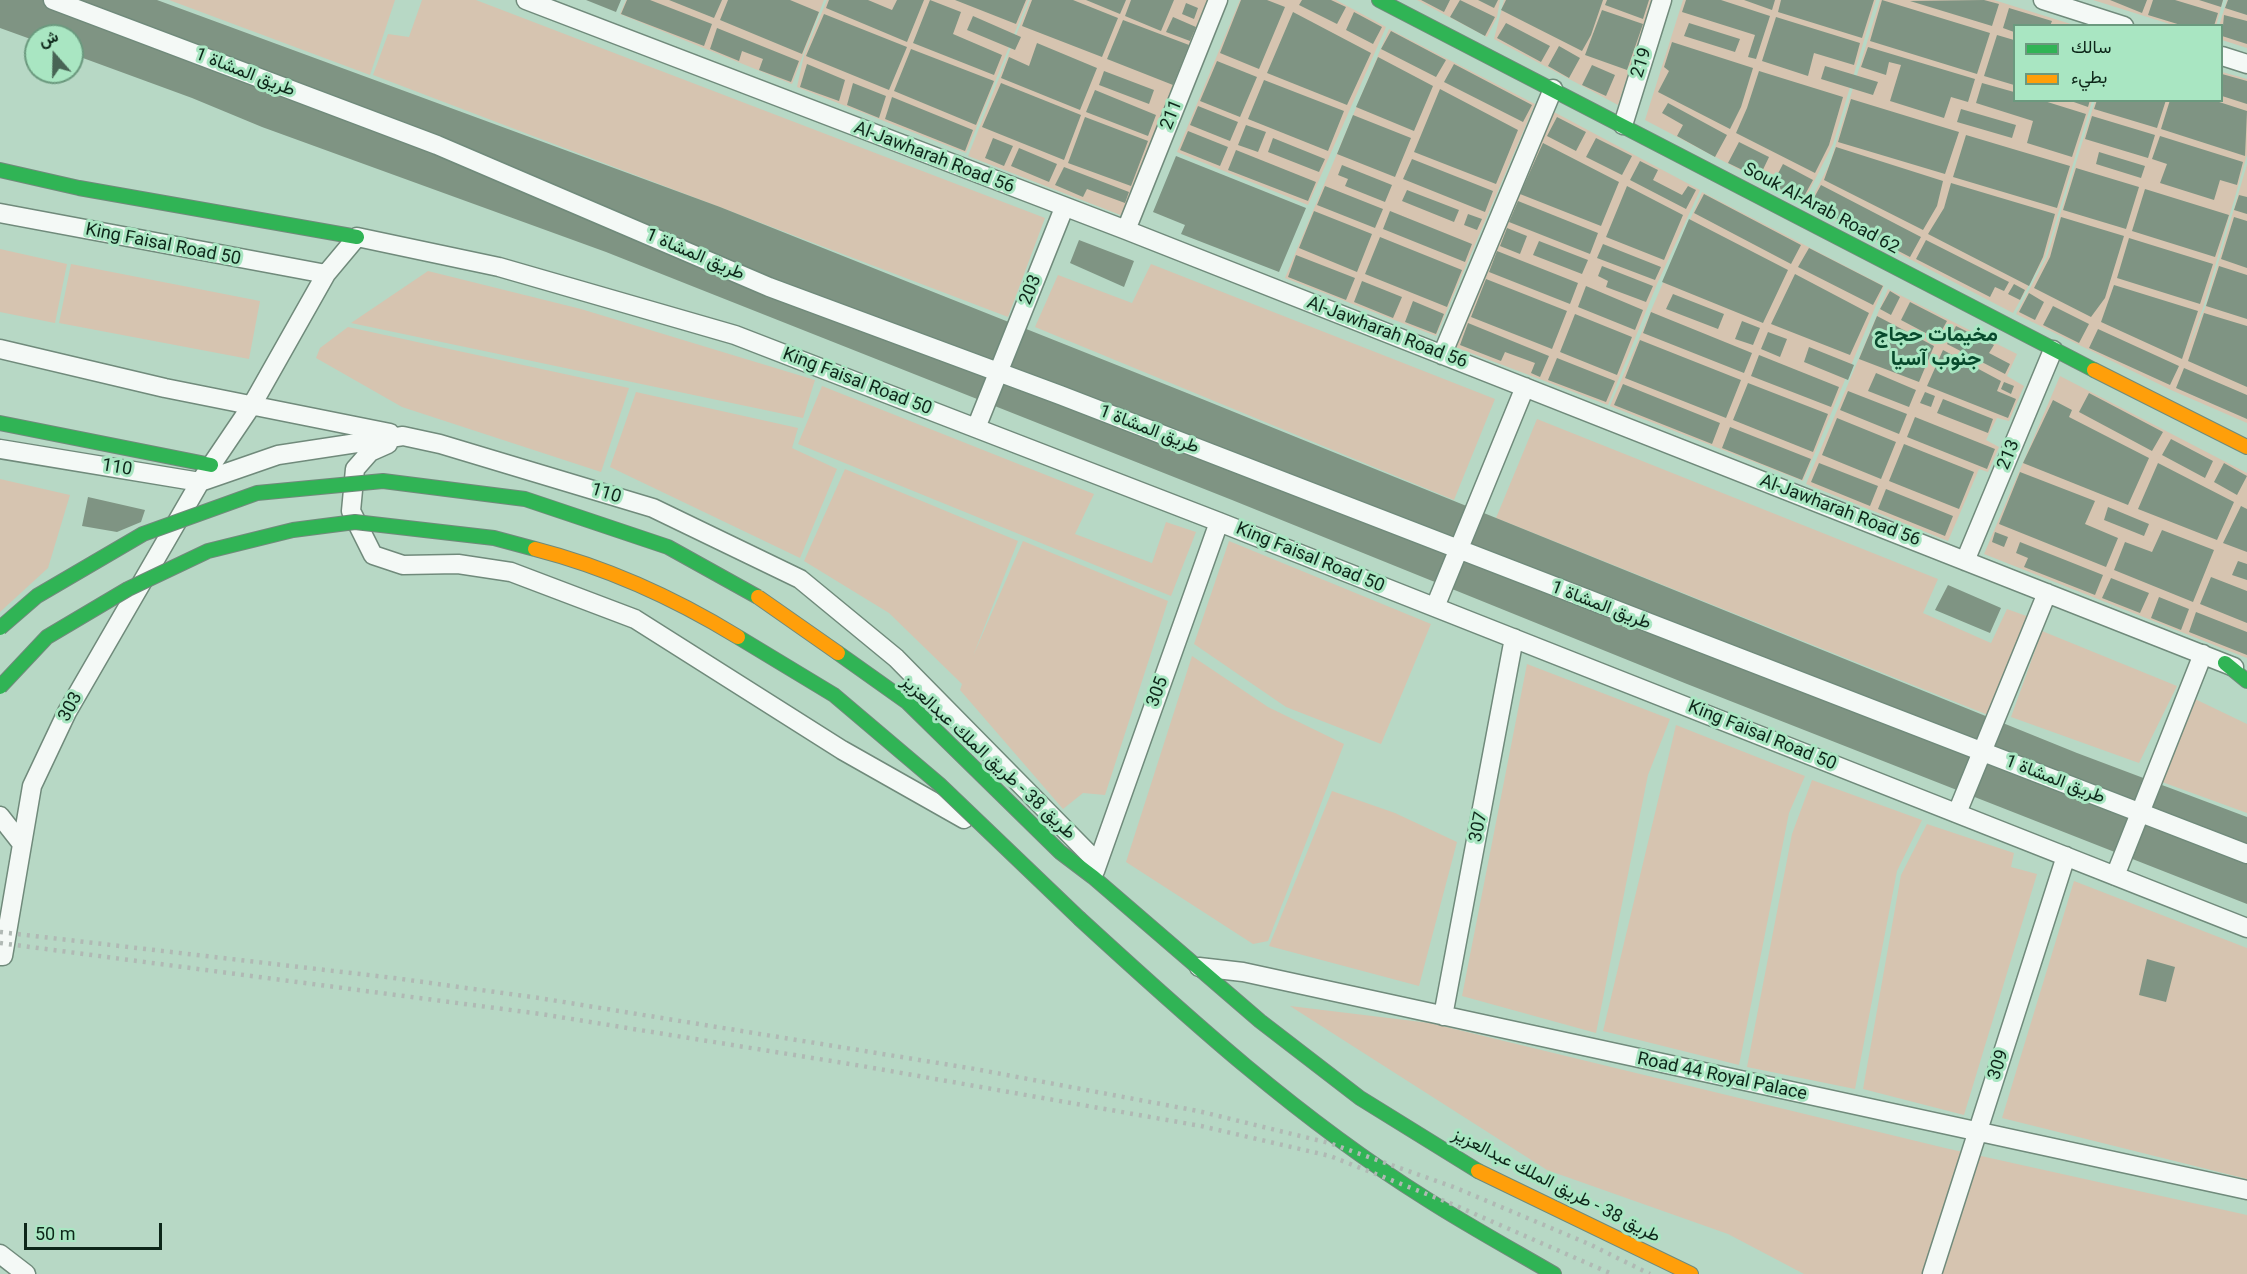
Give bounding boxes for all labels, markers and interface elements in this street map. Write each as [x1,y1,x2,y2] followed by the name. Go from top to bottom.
[24,24,84,84] north arrow
[2013,24,2223,102] legend
[36,26,61,51] text: ش
[2071,36,2111,57] text: سالك
[192,44,298,102] street label: طريق المشاة 1
[1627,45,1657,81] street label: 219
[2071,66,2107,87] text: بطيء
[1156,97,1188,133] street label: 211
[851,117,1017,199] street label: Al-Jawharah Road 56
[1739,159,1903,259] street label: Souk Al-Arab Road 62
[83,219,243,271] street label: King Faisal Road 50
[642,225,748,285] street label: طريق المشاة 1
[1015,272,1047,308] street label: 203
[1304,292,1470,374] street label: Al-Jawharah Road 56
[1874,323,1998,373] district label: مخيمات حجاج جنوب آسيا
[779,344,935,420] street label: King Faisal Road 50
[1096,401,1202,459] street label: طريق المشاة 1
[1993,437,2025,473] street label: 213
[100,455,134,481] street label: 110
[1757,470,1923,552] street label: Al-Jawharah Road 56
[588,479,624,509] street label: 110
[1233,518,1387,598] street label: King Faisal Road 50
[1548,577,1654,635] street label: طريق المشاة 1
[896,671,1080,845] street label: طريق 38 - طريق الملك عبدالعزيز
[1143,674,1173,710] street label: 305
[54,689,88,725] street label: 303
[1685,696,1839,776] street label: King Faisal Road 50
[2002,751,2108,809] street label: طريق المشاة 1
[1466,810,1492,844] street label: 307
[1984,1047,2014,1083] street label: 309
[1635,1048,1809,1106] street label: Road 44 Royal Palace
[1448,1124,1664,1248] street label: طريق 38 - طريق الملك عبدالعزيز
[27,1211,165,1249] scale bar
[35,1223,75,1244] text: 50 m

